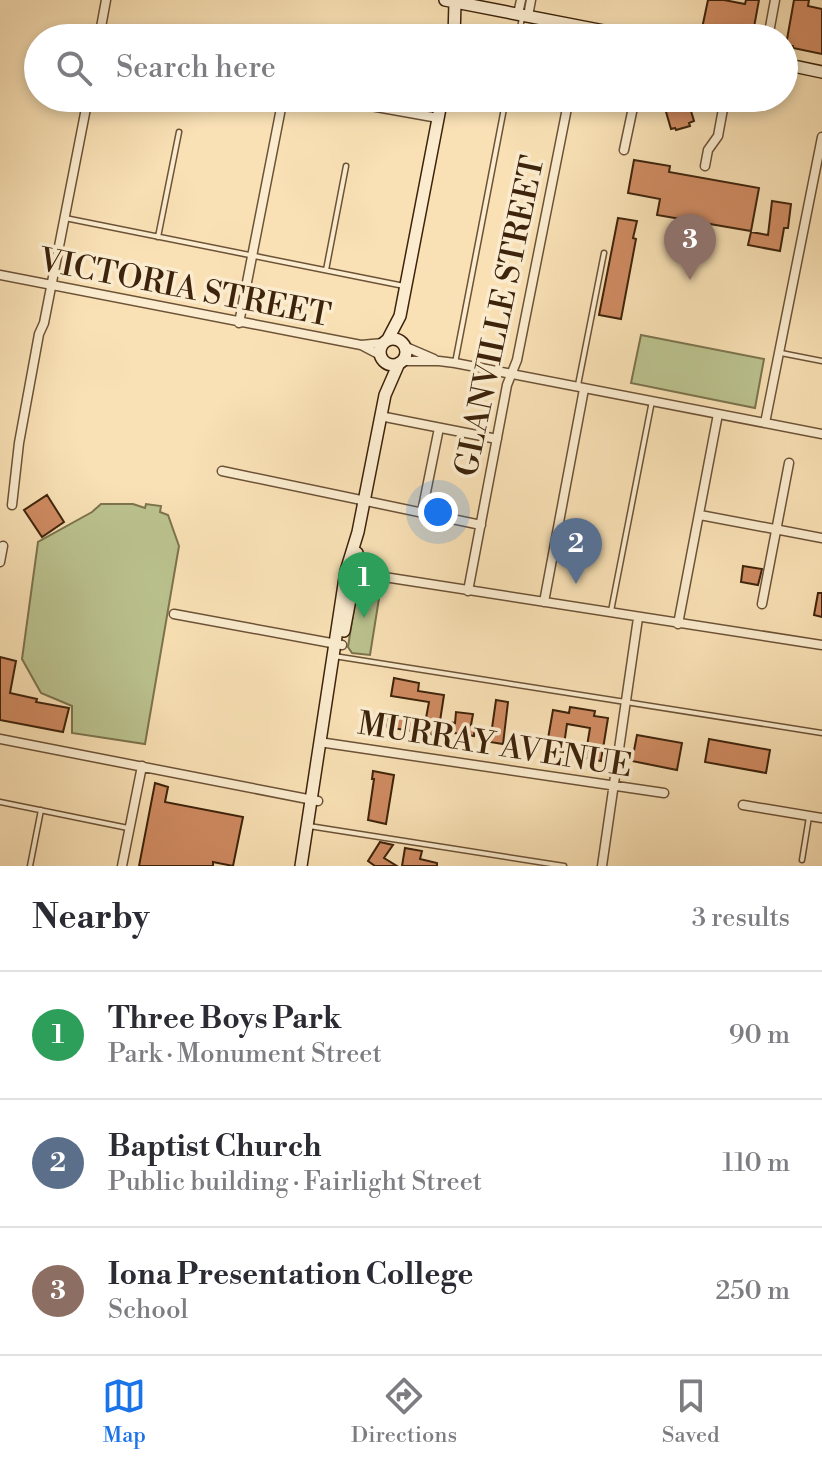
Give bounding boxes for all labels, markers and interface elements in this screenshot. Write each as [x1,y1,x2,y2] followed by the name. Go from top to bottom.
[24,24,798,112] search box
[52,46,96,90] icon: search
[116,49,276,87] text: Search here
[446,152,554,480] street label: GLANVILLE STREET
[664,214,716,280] pin: 3
[35,240,334,336] street label: VICTORIA STREET
[418,492,458,532] your location
[550,518,602,584] pin: 2
[338,552,390,618] pin: 1
[355,704,635,786] street label: MURRAY AVENUE
[32,897,150,939] text: Nearby
[692,902,790,934] text: 3 results
[108,1000,341,1038] text: Three Boys Park
[52,1019,64,1051] text: 1
[729,1019,790,1051] text: 90 m
[108,1038,382,1070] text: Park · Monument Street
[108,1128,322,1166] text: Baptist Church
[50,1147,66,1179] text: 2
[722,1147,790,1179] text: 110 m
[108,1166,482,1198] text: Public building · Fairlight Street
[108,1256,473,1294] text: Iona Presentation College
[50,1275,66,1307] text: 3
[715,1275,790,1307] text: 250 m
[108,1294,188,1326] text: School
[102,1374,146,1449] tab: Map
[351,1374,457,1449] tab: Directions
[662,1374,720,1449] tab: Saved

